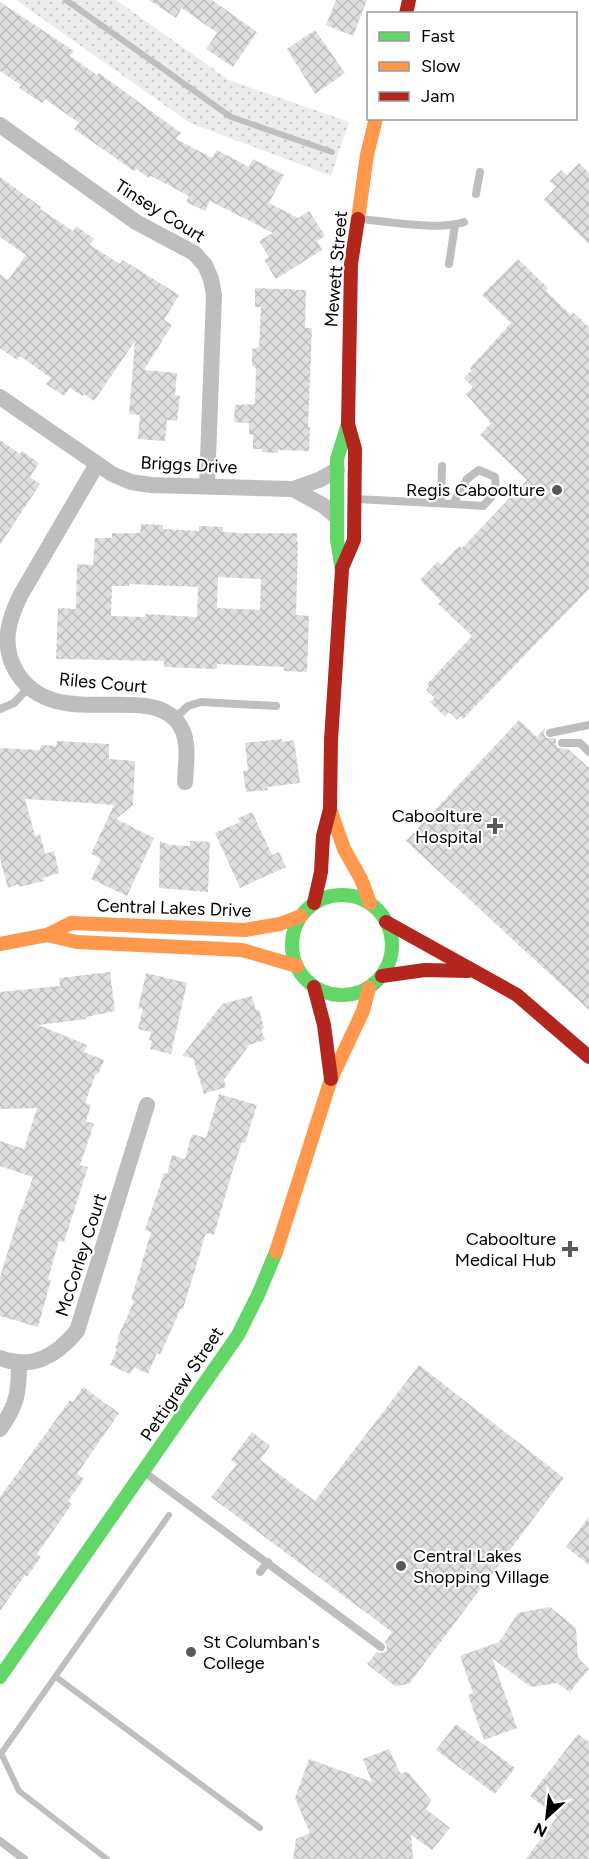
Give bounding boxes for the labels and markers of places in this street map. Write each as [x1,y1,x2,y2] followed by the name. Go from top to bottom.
[406,479,545,501] place label: Regis Caboolture
[550,483,564,497] marker: Regis Caboolture
[392,805,482,848] place label: Caboolture Hospital
[486,817,504,835] marker: Caboolture Hospital
[455,1228,556,1271] place label: Caboolture Medical Hub
[561,1240,579,1258] marker: Caboolture Medical Hub
[413,1545,549,1588] place label: Central Lakes Shopping Village
[394,1559,408,1573] marker: Central Lakes Shopping Village
[203,1631,320,1674] place label: St Columban's College
[184,1645,198,1659] marker: St Columban's College

